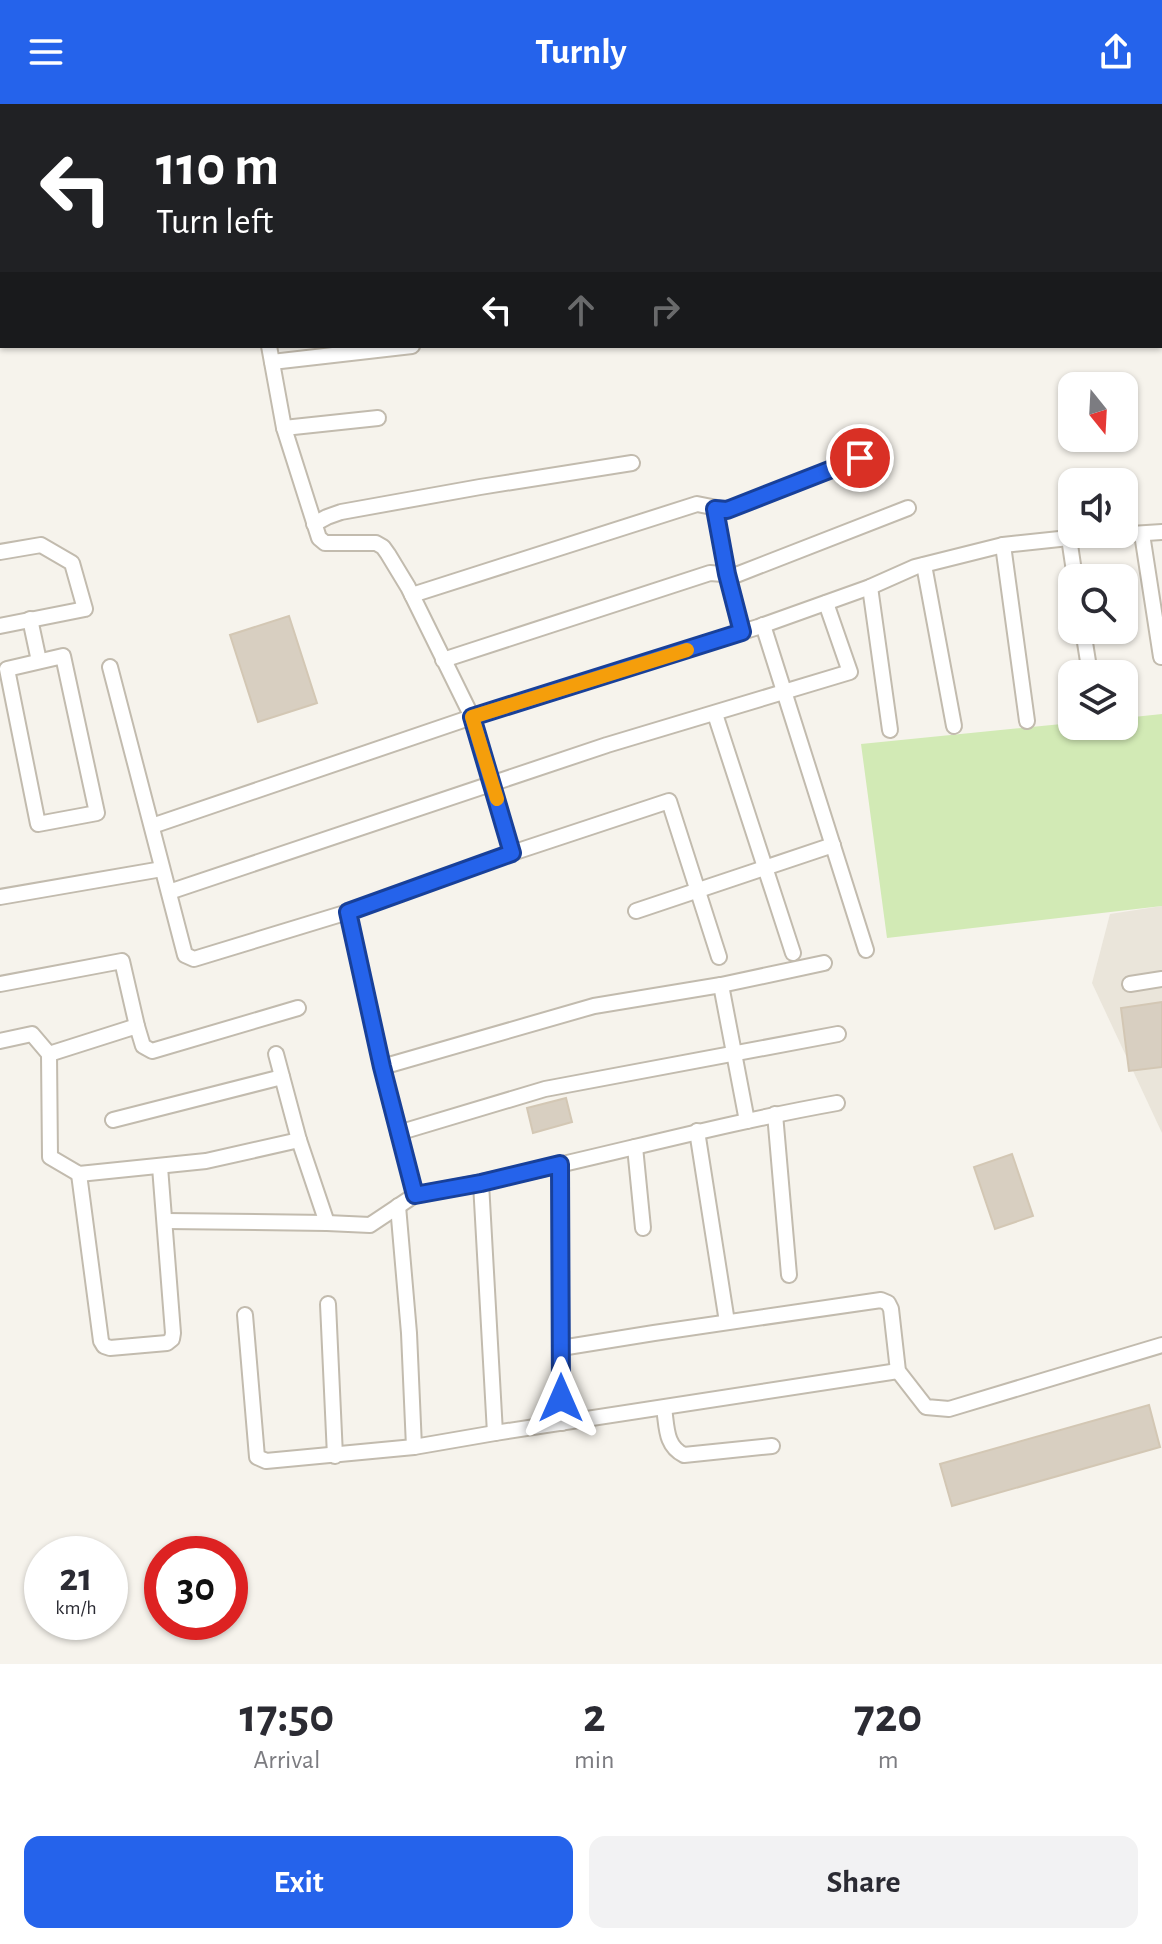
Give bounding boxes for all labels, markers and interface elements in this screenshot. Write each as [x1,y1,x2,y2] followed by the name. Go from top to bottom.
[24,30,68,74] icon: menu
[1094,30,1138,74] icon: share
[535,34,627,70] text: Turnly
[24,136,128,240] icon: left
[156,139,279,195] text: 110 m
[156,204,273,240] text: Turn left
[475,288,519,332] icon: left
[559,288,603,332] icon: ahead
[643,288,687,332] icon: right
[1058,372,1138,452] north arrow
[1058,372,1138,740] map controls
[826,424,894,492] pin
[838,436,882,480] icon: arrive
[1058,468,1138,548] button: sound
[1058,564,1138,644] button: search
[1058,660,1138,740] button: layers
[519,1356,603,1440] position arrow
[144,1536,248,1640] speed limit sign: 30
[59,1558,93,1598] text: 21
[55,1598,97,1618] text: km/h
[240,1693,334,1741] text: 17:50
[583,1693,605,1741] text: 2
[854,1693,922,1741] text: 720
[254,1747,320,1773] text: Arrival
[574,1747,614,1773] text: min
[878,1747,899,1773] text: m
[24,1836,573,1928] button: Exit
[589,1836,1138,1928] button: Share

